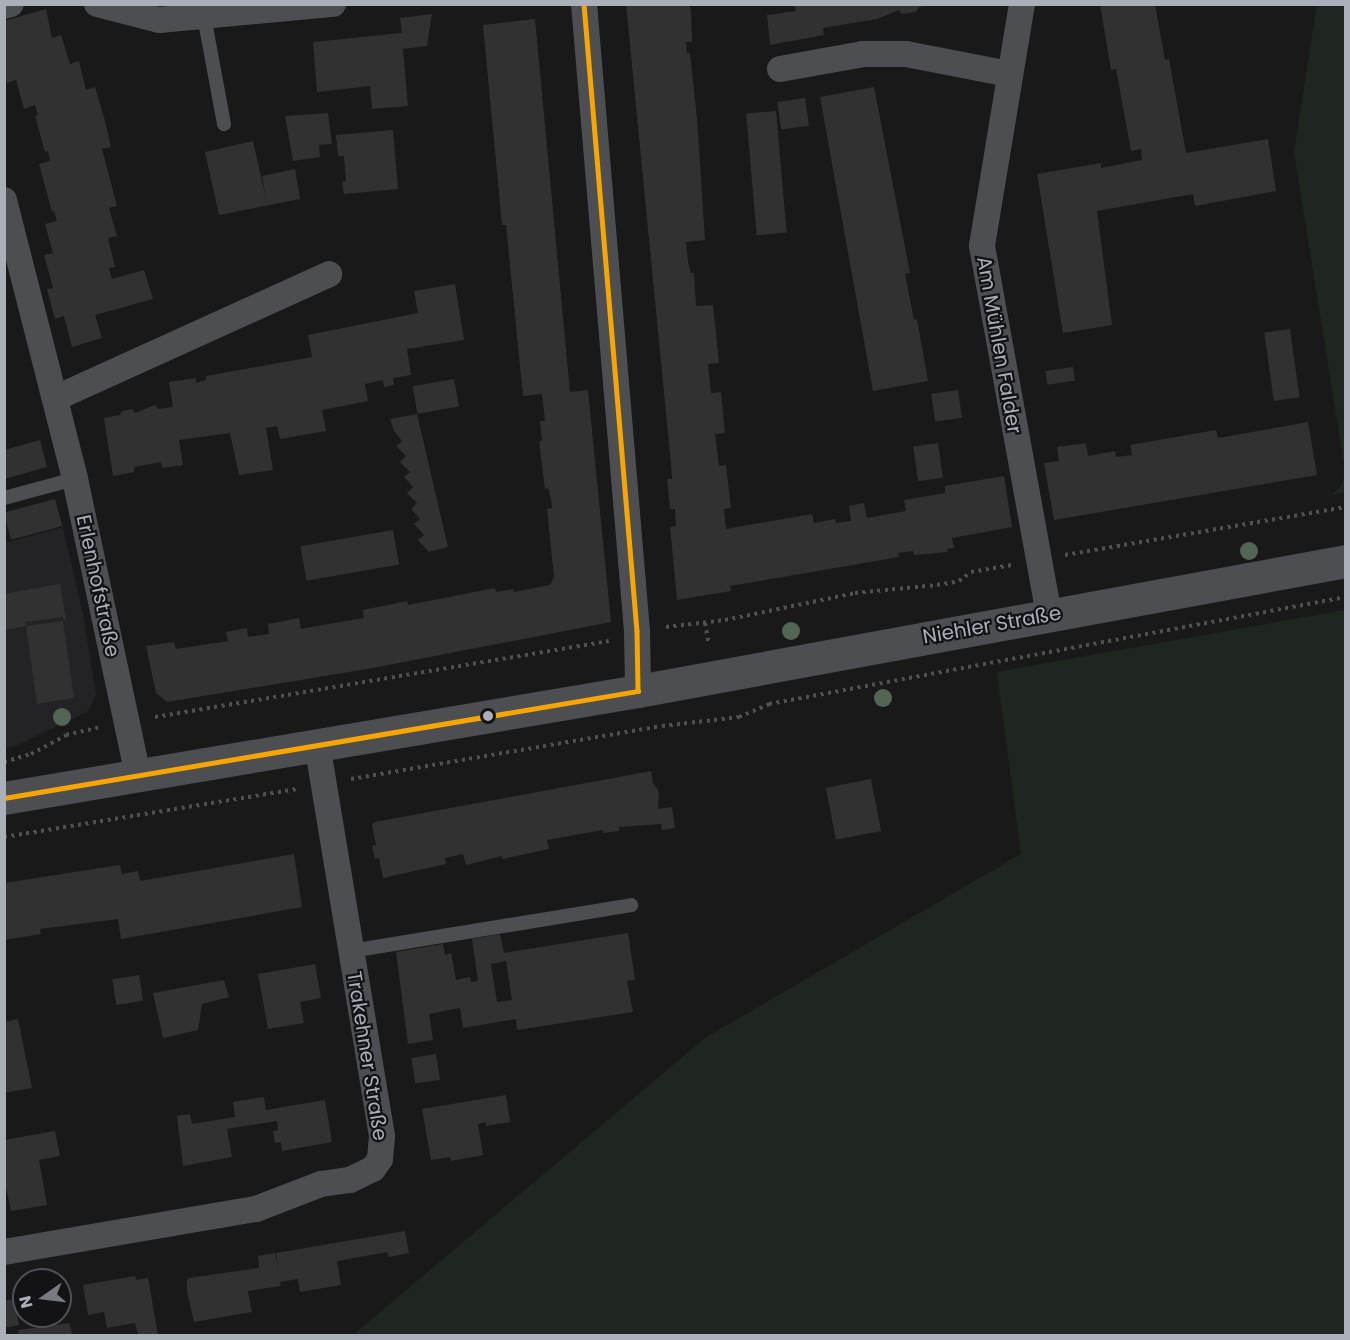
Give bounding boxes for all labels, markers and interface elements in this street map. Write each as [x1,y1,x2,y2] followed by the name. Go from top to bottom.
[972,254,1026,436] street label: Am Mühlen Falder
[71,513,125,659] street label: Erlenhofstraße
[921,601,1063,649] street label: Niehler Straße
[482,710,494,722] unlabelled marker
[342,970,392,1142] street label: Trakehner Straße
[12,1268,72,1328] north arrow
[13,1293,39,1311] text: N

